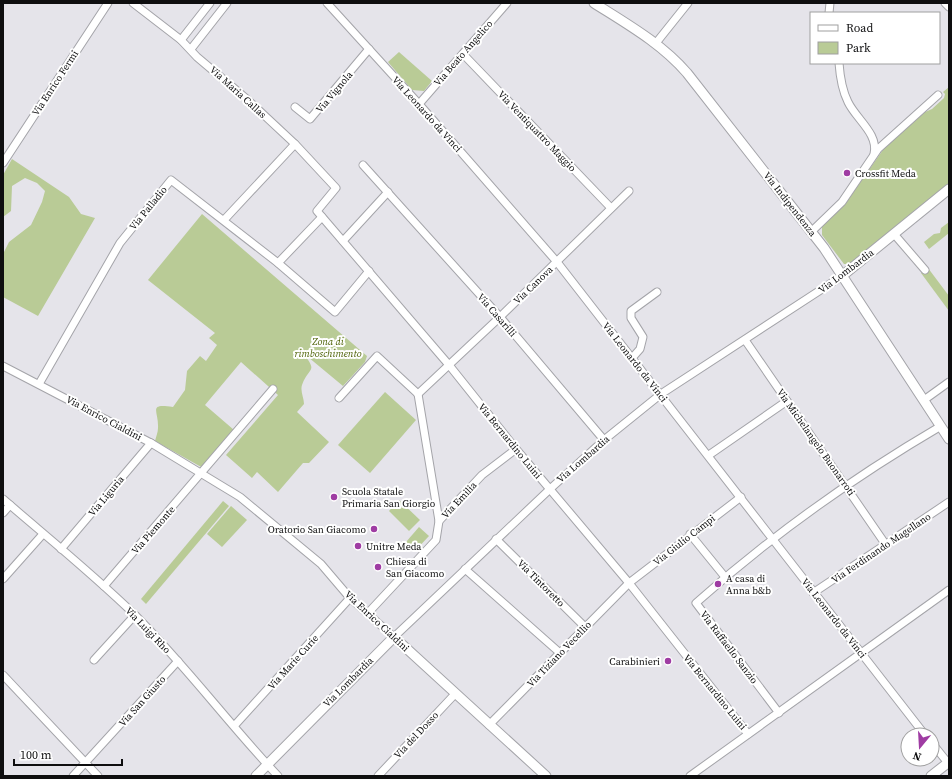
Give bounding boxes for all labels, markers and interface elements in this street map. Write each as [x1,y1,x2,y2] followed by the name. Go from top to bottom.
[810,12,940,64] legend
[431,17,496,89] street label: Via Beato Angelico
[846,20,873,36] text: Road
[846,40,871,56] text: Park
[29,48,81,118] street label: Via Enrico Fermi
[207,63,269,121] street label: Via Maria Callas
[313,68,356,116] street label: Via Vignola
[389,73,465,155] street label: Via Leonardo da Vinci
[495,88,579,175] street label: Via Ventiquattro Maggio
[855,167,917,180] place label: Crossfit Meda
[842,168,852,178] marker: Crossfit Meda
[761,169,820,240] street label: Via Indipendenza
[126,183,170,233] street label: Via Palladio
[816,245,877,296] street label: Via Lombardia
[511,262,556,307] street label: Via Canova
[474,290,520,340] street label: Via Casarilli
[600,319,670,405] street label: Via Leonardo da Vinci
[294,335,362,360] park label: Zona di rimboschimento
[774,386,858,498] street label: Via Michelangelo Buonarroti
[64,393,144,443] street label: Via Enrico Cialdini
[475,400,545,482] street label: Via Bernardino Luini
[554,432,613,486] street label: Via Lombardia
[85,472,127,519] street label: Via Liguria
[439,478,480,521] street label: Via Emilia
[342,485,436,510] place label: Scuola Statale Primaria San Giorgio
[329,492,339,502] marker: Scuola Statale Primaria San Giorgio
[128,503,178,557] street label: Via Piemonte
[829,510,934,586] street label: Via Ferdinando Magellano
[650,512,718,568] street label: Via Giulio Campi
[268,523,366,536] place label: Oratorio San Giacomo
[369,524,379,534] marker: Oratorio San Giacomo
[366,540,422,553] place label: Unitre Meda
[353,541,363,551] marker: Unitre Meda
[386,555,445,580] place label: Chiesa di San Giacomo
[515,557,568,610] street label: Via Tintoretto
[373,562,383,572] marker: Chiesa di San Giacomo
[726,572,771,597] place label: A casa di Anna b&b
[799,575,869,661] street label: Via Leonardo da Vinci
[713,579,723,589] marker: A casa di Anna b&b
[342,588,412,654] street label: Via Enrico Cialdini
[123,604,174,656] street label: Via Luigi Rho
[697,608,761,687] street label: Via Raffaello Sanzio
[524,618,594,690] street label: Via Tiziano Vecellio
[265,632,321,692] street label: Via Marie Curie
[680,651,750,733] street label: Via Bernardino Luini
[320,653,377,710] street label: Via Lombardia
[609,655,660,668] place label: Carabinieri
[663,656,673,666] marker: Carabinieri
[116,672,169,729] street label: Via San Giusto
[391,708,441,761] street label: Via del Dosso
[900,727,940,767] north arrow
[14,741,122,767] scale bar
[20,747,52,763] text: 100 m
[911,748,923,764] text: N

